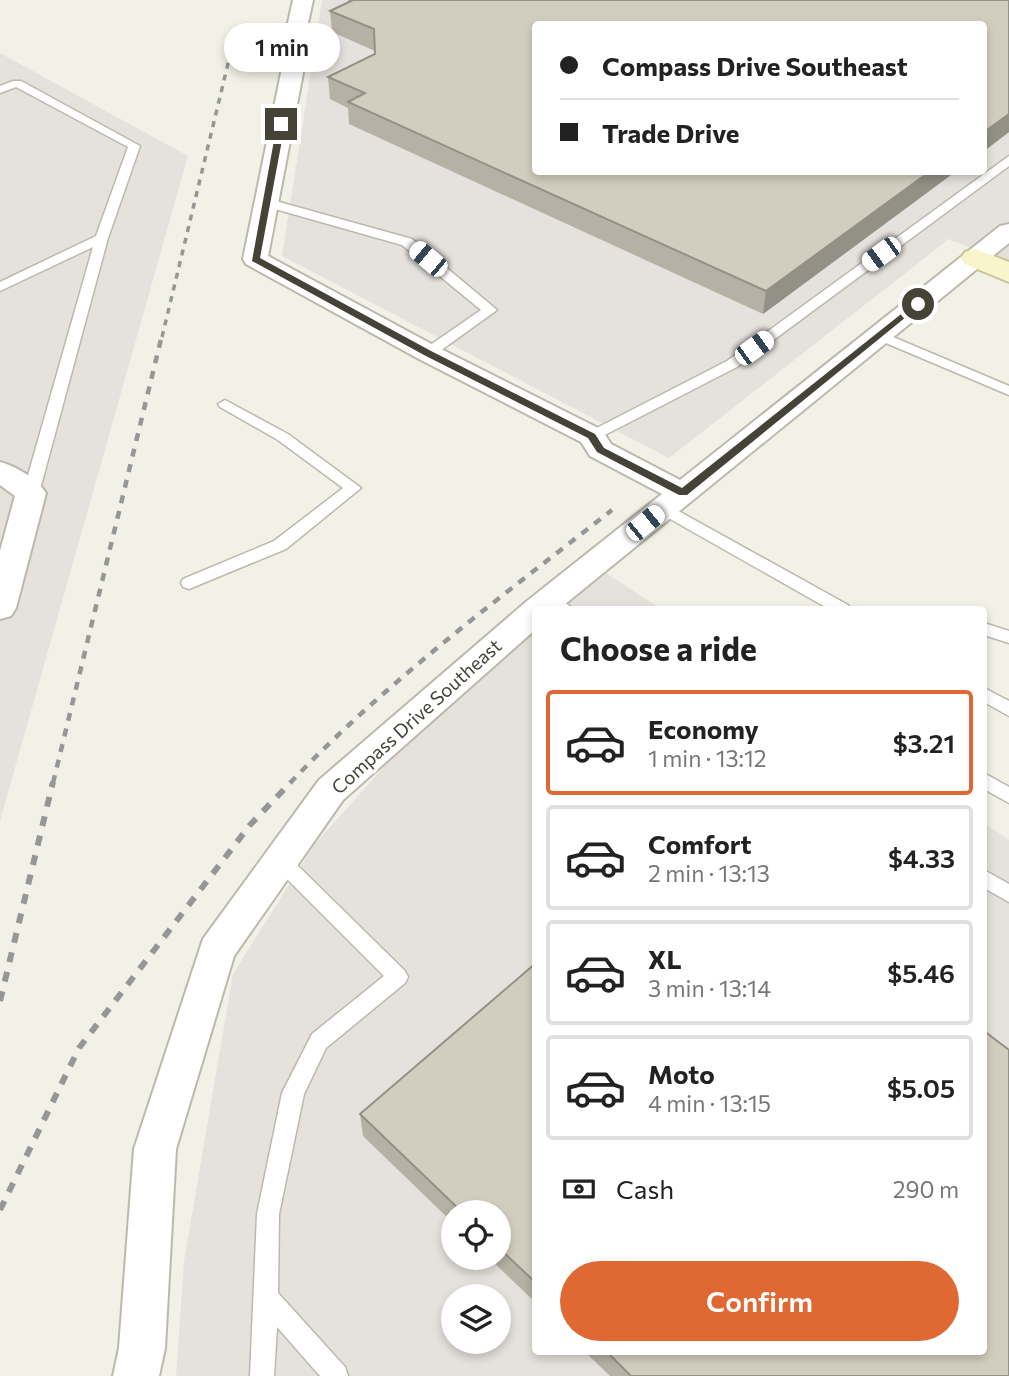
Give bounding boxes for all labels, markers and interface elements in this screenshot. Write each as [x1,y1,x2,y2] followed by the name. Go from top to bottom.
[223,23,339,72] callout: 1 min
[255,33,309,61] text: 1 min
[602,50,908,81] text: Compass Drive Southeast
[265,108,297,140] route end
[602,117,739,148] text: Trade Drive
[858,233,905,275] car
[406,237,451,281] car
[902,288,934,320] route start
[731,327,778,369] car
[623,502,668,544] car
[560,628,757,668] text: Choose a ride
[326,633,506,798] street label: Compass Drive Southeast
[564,711,627,774] icon: car
[648,713,759,744] text: Economy
[893,727,955,758] text: $3.21
[648,744,767,772] text: 1 min · 13:12
[564,826,627,889] icon: car
[648,828,751,859] text: Comfort
[888,842,955,873] text: $4.33
[648,859,770,887] text: 2 min · 13:13
[564,941,627,1004] icon: car
[648,943,682,974] text: XL
[887,957,955,988] text: $5.46
[648,974,771,1002] text: 3 min · 13:14
[564,1056,627,1119] icon: car
[648,1058,715,1089] text: Moto
[887,1072,955,1103] text: $5.05
[648,1089,771,1117] text: 4 min · 13:15
[560,1170,598,1208] icon: cash
[616,1173,674,1204] text: Cash
[893,1175,959,1203] text: 290 m
[441,1200,511,1354] map controls
[441,1200,511,1270] button: locate
[560,1261,959,1341] button: Confirm
[441,1284,511,1354] button: layers

